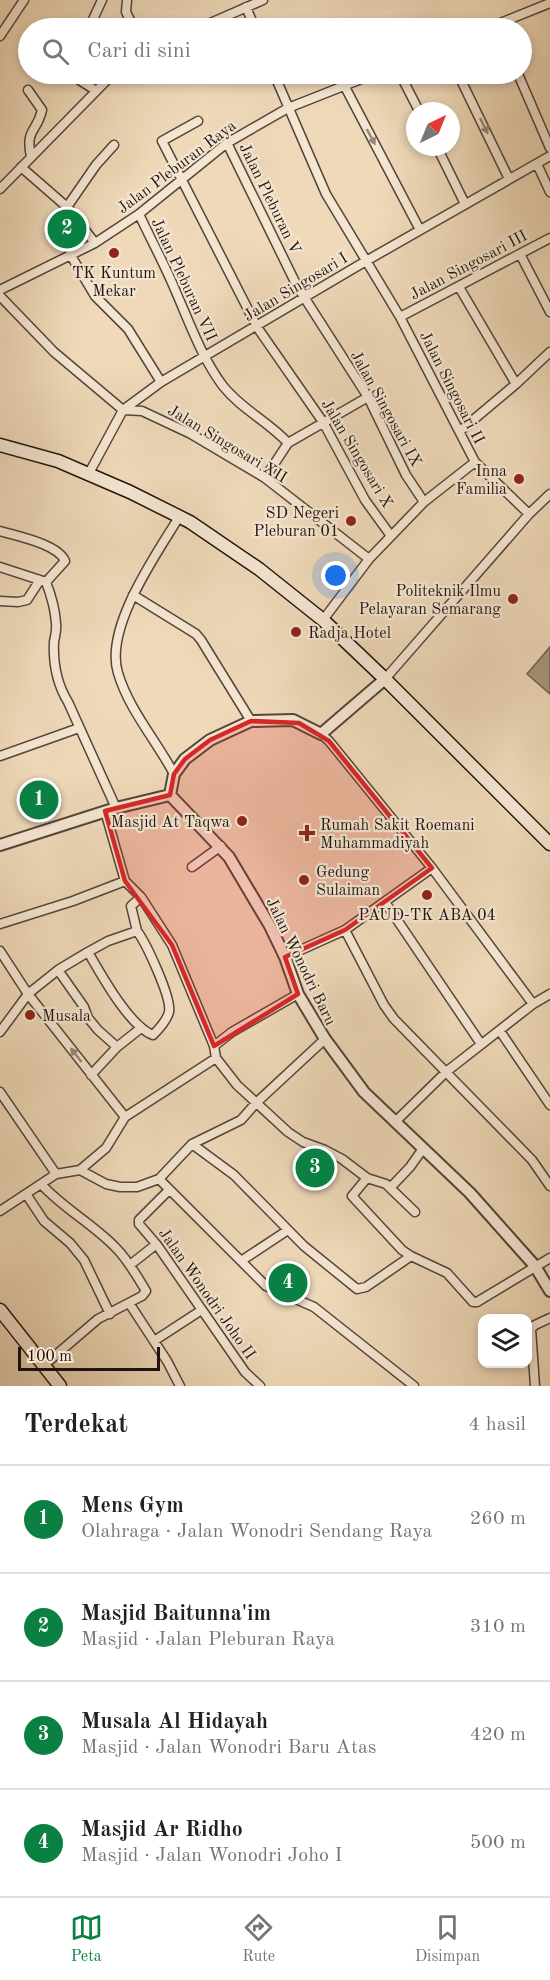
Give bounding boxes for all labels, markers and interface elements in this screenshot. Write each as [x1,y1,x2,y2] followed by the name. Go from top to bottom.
[18,18,532,84] search box
[39,35,72,68] icon: search
[87,40,191,62] text: Cari di sini
[406,102,460,156] north arrow
[115,118,239,217] street label: Jalan Pleburan Raya
[479,118,488,135] one-way arrow
[366,129,376,146] one-way arrow
[235,141,303,257] street label: Jalan Pleburan V
[48,206,86,252] pin: 2
[148,216,219,344] street label: Jalan Pleburan VII
[408,228,530,303] street label: Jalan Singosari III
[107,246,121,260] marker: TK Kuntum Mekar
[241,251,351,325] street label: Jalan Singosari I
[72,266,156,300] place label: TK Kuntum Mekar
[416,329,487,447] street label: Jalan Singosari II
[347,348,424,470] street label: Jalan Singosari IX
[318,397,395,511] street label: Jalan Singosari X
[164,403,289,487] street label: Jalan Singosari XII
[456,464,507,498] place label: Inna Familia
[512,472,526,486] marker: Inna Familia
[254,506,339,540] place label: SD Negeri Pleburan 01
[344,514,358,528] marker: SD Negeri Pleburan 01
[321,561,350,590] your location
[359,584,501,618] place label: Politeknik Ilmu Pelayaran Semarang
[506,592,520,606] marker: Politeknik Ilmu Pelayaran Semarang
[289,625,303,639] marker: Radja Hotel
[308,626,391,642] place label: Radja Hotel
[20,778,58,822] pin: 1
[235,814,249,828] marker: Masjid At Taqwa
[111,815,230,831] place label: Masjid At Taqwa
[320,818,475,852] place label: Rumah Sakit Roemani Muhammadiyah
[298,824,316,842] marker: Rumah Sakit Roemani Muhammadiyah
[316,865,381,899] place label: Gedung Sulaiman
[297,873,311,887] marker: Gedung Sulaiman
[420,888,434,902] marker: PAUD-TK ABA 04
[262,896,338,1029] street label: Jalan Wonodri Baru
[358,908,496,924] place label: PAUD-TK ABA 04
[23,1008,37,1022] marker: Musala
[42,1009,91,1025] place label: Musala
[69,1047,82,1063] one-way arrow
[296,1146,334,1190] pin: 3
[155,1226,258,1363] street label: Jalan Wonodri Joho II
[268,1260,308,1306] pin: 4
[478,1314,532,1368] map controls
[478,1314,532,1368] button: layers
[18,1344,160,1372] scale bar
[27,1349,72,1365] text: 100 m
[24,1412,128,1438] text: Terdekat
[469,1415,526,1435] text: 4 hasil
[81,1495,184,1517] text: Mens Gym
[38,1509,49,1529] text: 1
[470,1509,526,1529] text: 260 m
[81,1522,432,1542] text: Olahraga · Jalan Wonodri Sendang Raya
[81,1603,271,1625] text: Masjid Baitunna'im
[38,1617,49,1637] text: 2
[470,1617,526,1637] text: 310 m
[81,1630,335,1650] text: Masjid · Jalan Pleburan Raya
[81,1711,268,1733] text: Musala Al Hidayah
[38,1725,49,1745] text: 3
[470,1725,526,1745] text: 420 m
[81,1738,376,1758] text: Masjid · Jalan Wonodri Baru Atas
[81,1819,243,1841] text: Masjid Ar Ridho
[38,1833,49,1853] text: 4
[470,1833,526,1853] text: 500 m
[81,1846,342,1866] text: Masjid · Jalan Wonodri Joho I
[70,1911,103,1967] tab: Peta
[242,1911,275,1967] tab: Rute
[415,1911,480,1967] tab: Disimpan

